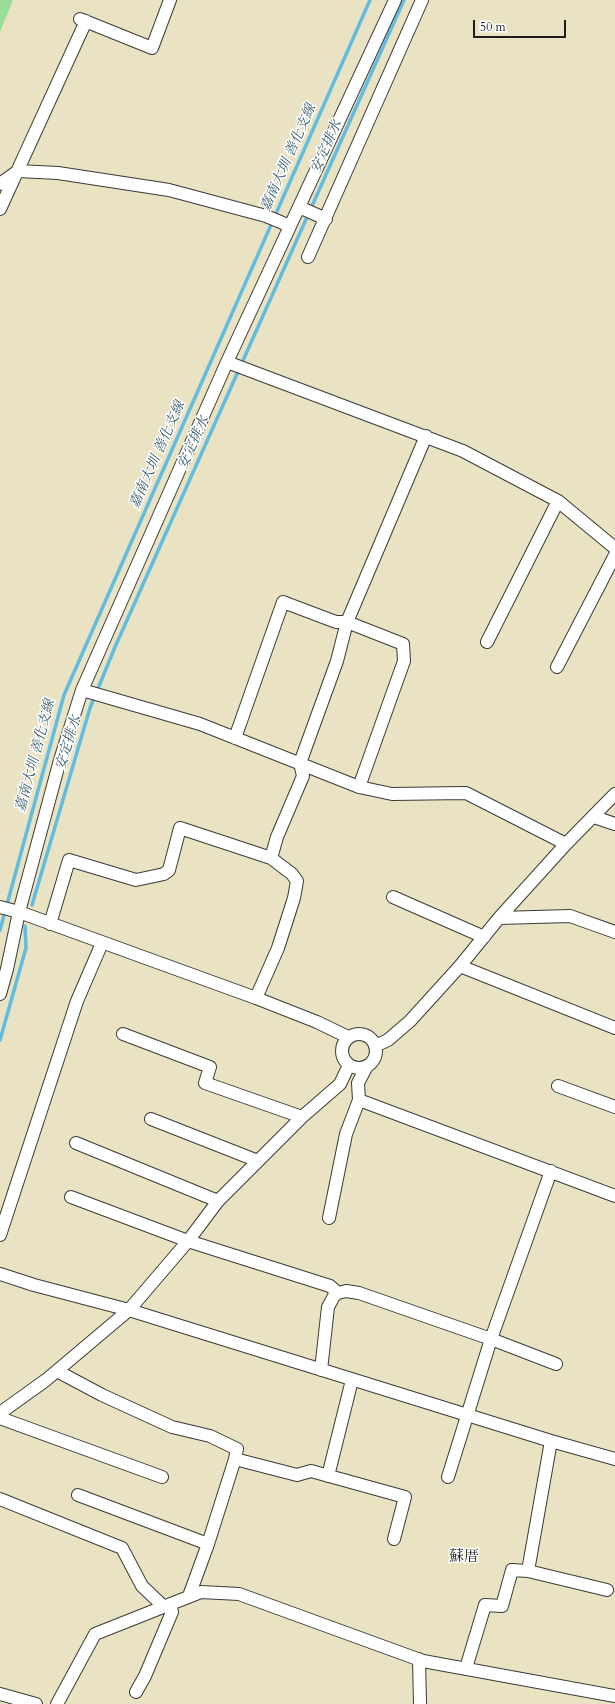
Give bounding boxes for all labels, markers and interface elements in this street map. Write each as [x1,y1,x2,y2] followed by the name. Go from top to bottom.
[475,12,568,38] scale bar
[480,19,506,35] text: 50 m
[258,102,320,214] water label: 嘉南大圳 善化支線
[308,118,346,176] water label: 安定排水
[127,399,189,511] water label: 嘉南大圳 善化支線
[175,414,213,472] water label: 安定排水
[13,698,59,814] water label: 嘉南大圳 善化支線
[53,714,85,772] water label: 安定排水
[449,1549,479,1567] district label: 蘇厝

